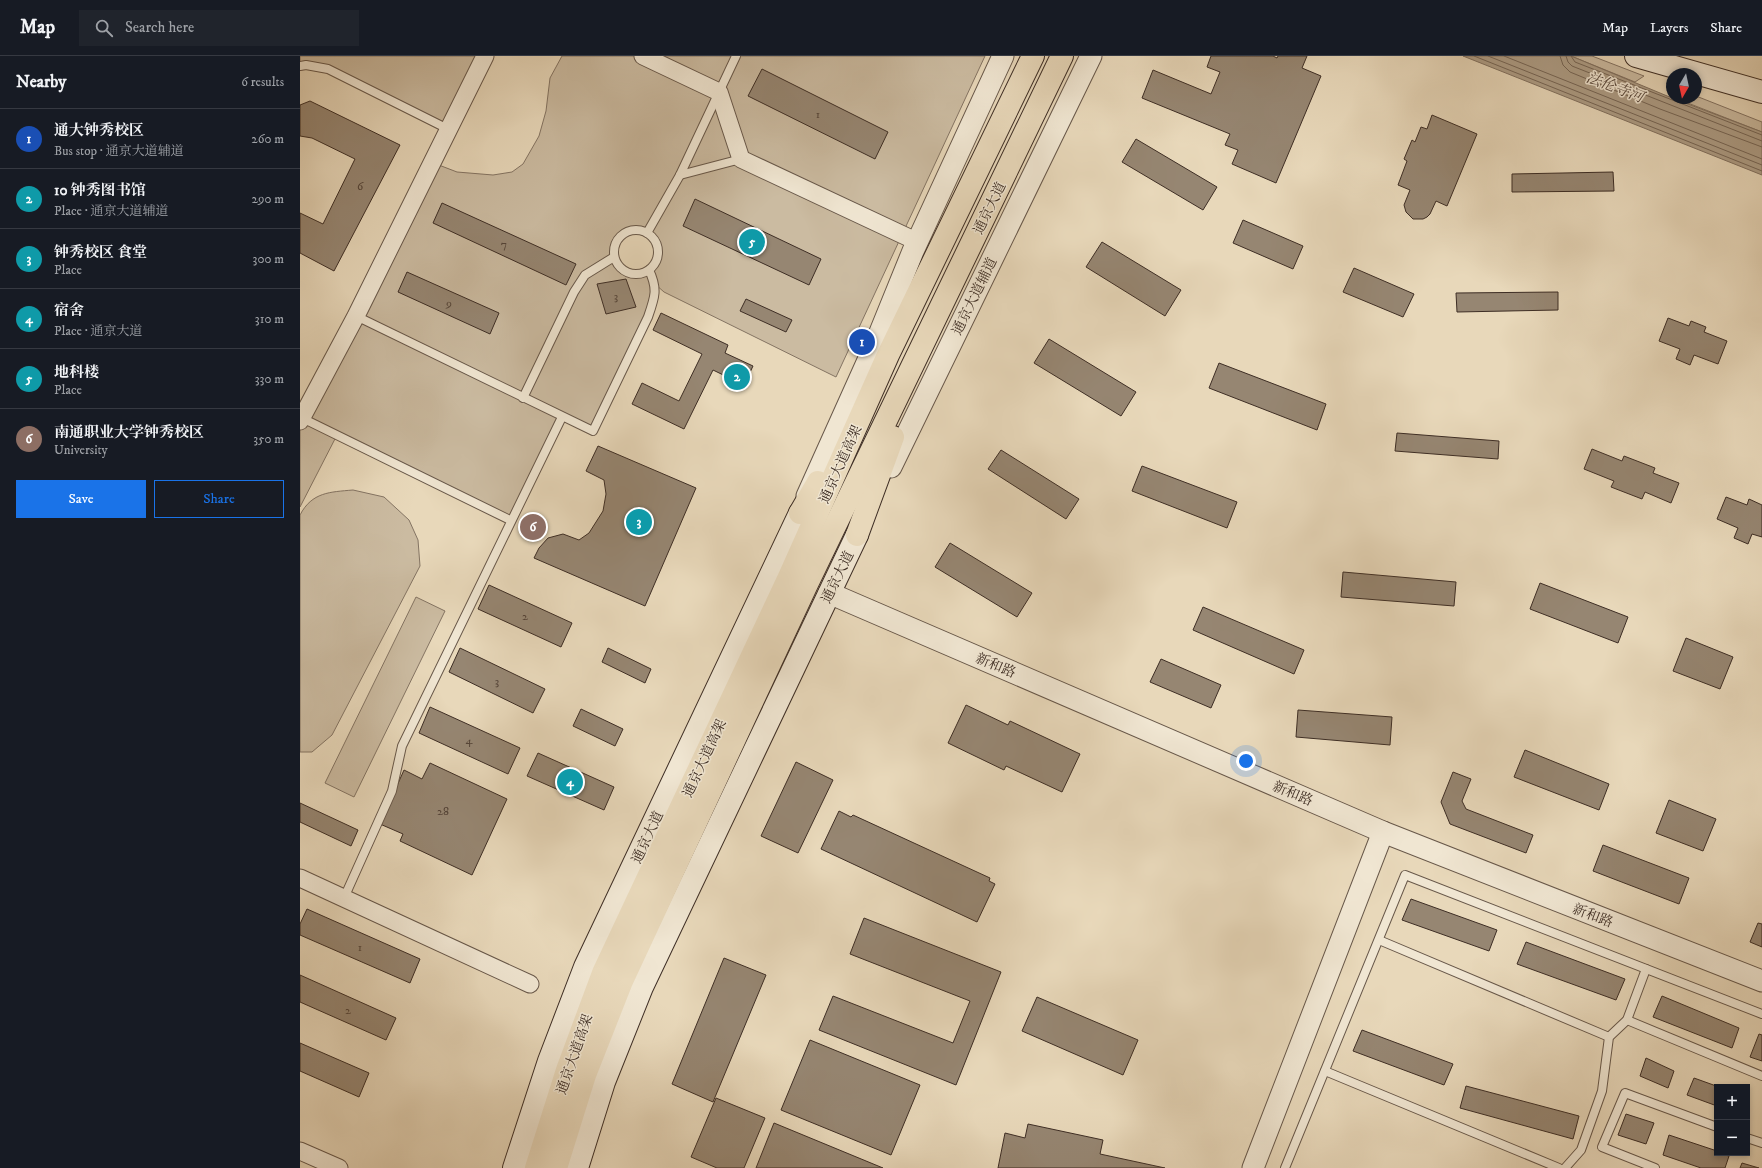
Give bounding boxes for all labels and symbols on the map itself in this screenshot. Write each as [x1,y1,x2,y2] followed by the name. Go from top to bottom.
[1583,68,1649,108] water label: 法伦寺河
[1666,68,1702,104] north arrow
[816,107,820,122] house number: 1
[357,179,364,194] house number: 6
[970,179,1010,238] street label: 通京大道
[739,227,765,257] pin: 5
[501,237,507,252] house number: 7
[948,255,1001,338] street label: 通京大道辅道
[614,289,618,304] house number: 3
[445,296,452,311] house number: 9
[849,327,875,357] pin: 1
[724,362,750,392] pin: 2
[816,422,866,506] street label: 通京大道高架
[626,507,652,537] pin: 3
[520,512,546,542] pin: 6
[818,548,858,607] street label: 通京大道
[522,609,528,624] house number: 2
[973,649,1018,682] street label: 新和路
[495,674,499,689] house number: 3
[679,717,731,800] street label: 通京大道高架
[466,733,474,748] house number: 4
[1236,751,1256,771] your location
[557,767,583,797] pin: 4
[1270,777,1315,810] street label: 新和路
[437,804,449,819] house number: 28
[628,808,668,867] street label: 通京大道
[1570,900,1615,932] street label: 新和路
[358,940,362,955] house number: 1
[345,1003,351,1018] house number: 2
[553,1012,597,1097] street label: 通京大道高架

